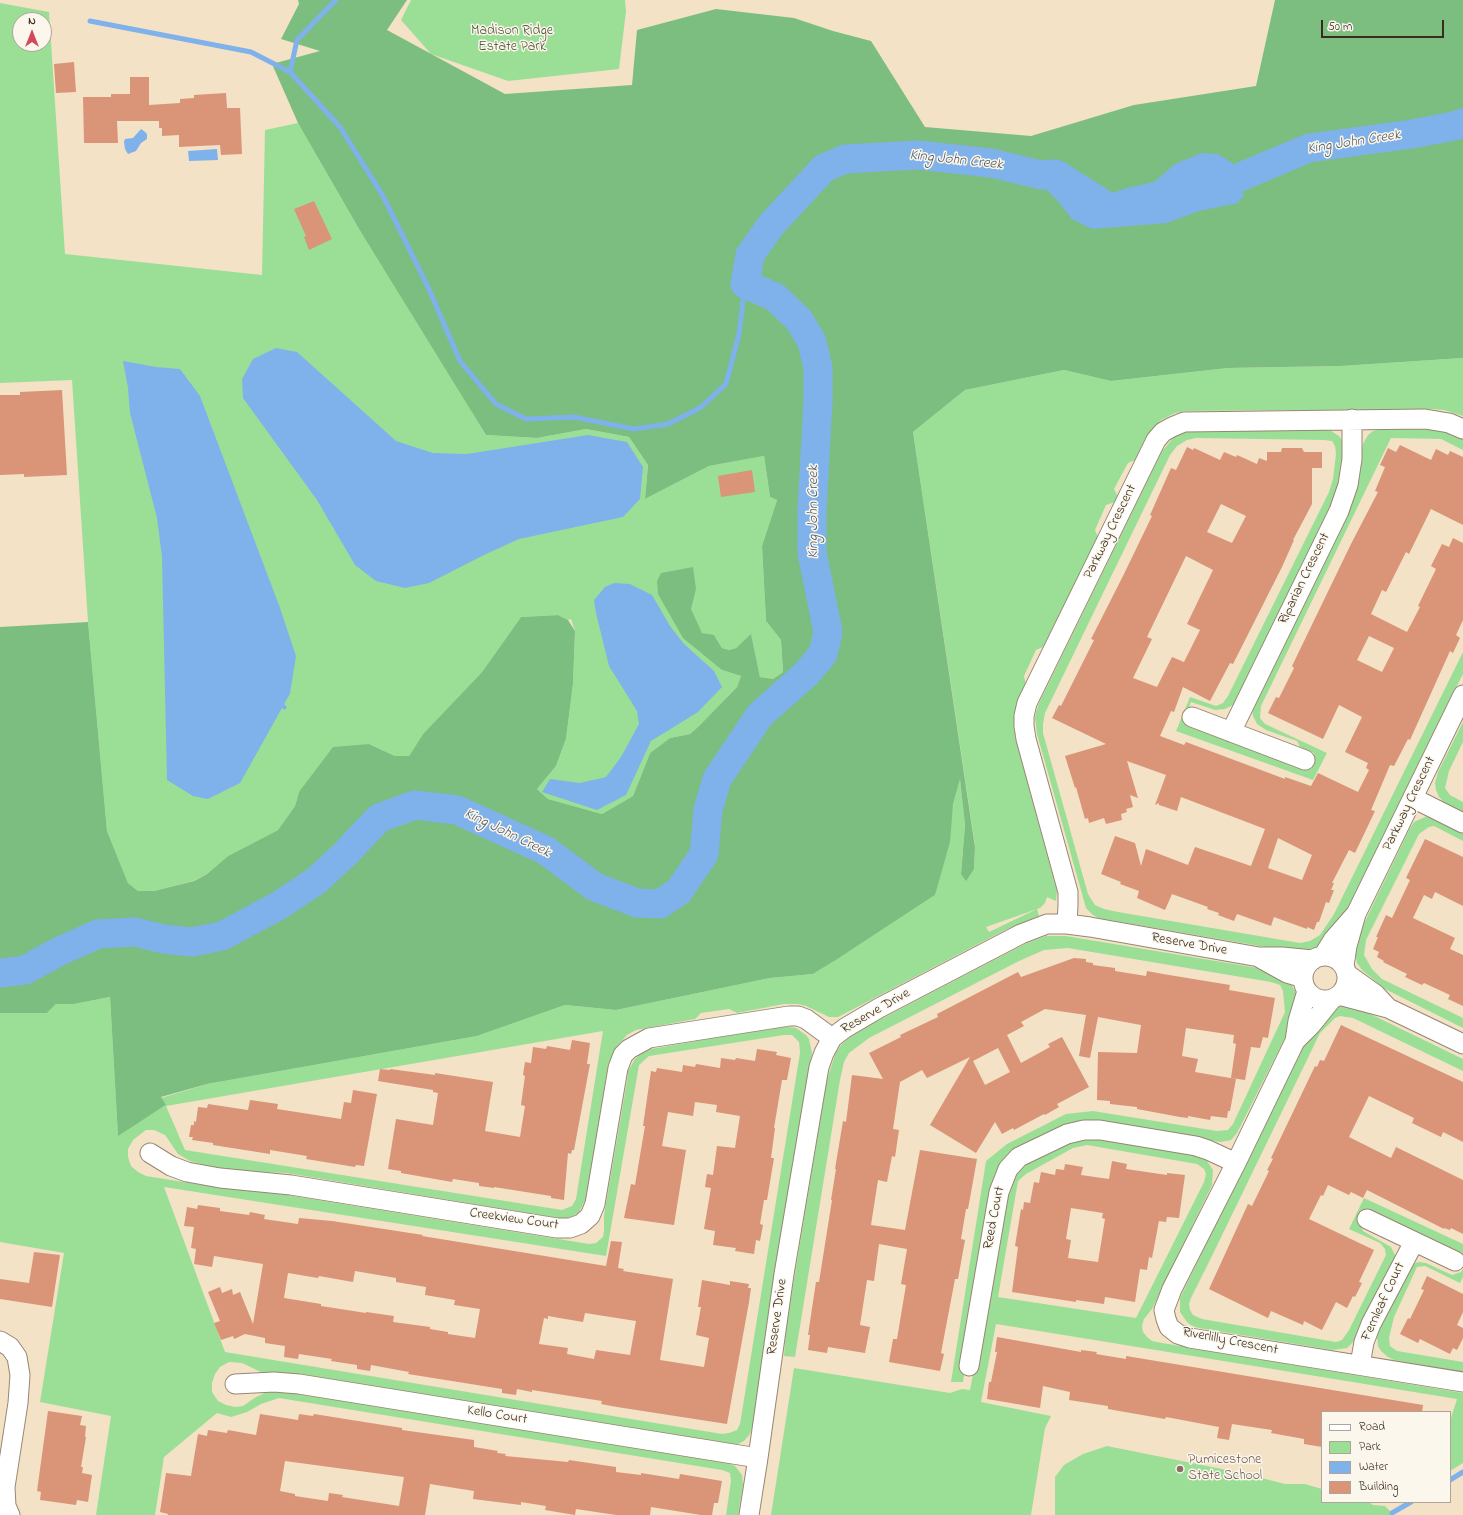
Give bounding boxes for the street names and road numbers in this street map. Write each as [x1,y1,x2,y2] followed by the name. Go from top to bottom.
[1081,482,1141,582] street label: Parkway Crescent
[1276,530,1334,628] street label: Riparian Crescent
[1380,754,1440,854] street label: Parkway Crescent
[1150,930,1228,960] street label: Reserve Drive
[839,986,913,1038] street label: Reserve Drive
[981,1185,1009,1251] street label: Reed Court
[468,1205,560,1235] street label: Creekview Court
[1358,1260,1410,1344] street label: Fernleaf Court
[764,1278,792,1356] street label: Reserve Drive
[1181,1324,1279,1360] street label: Riverlilly Crescent
[466,1403,528,1429] street label: Kello Court

